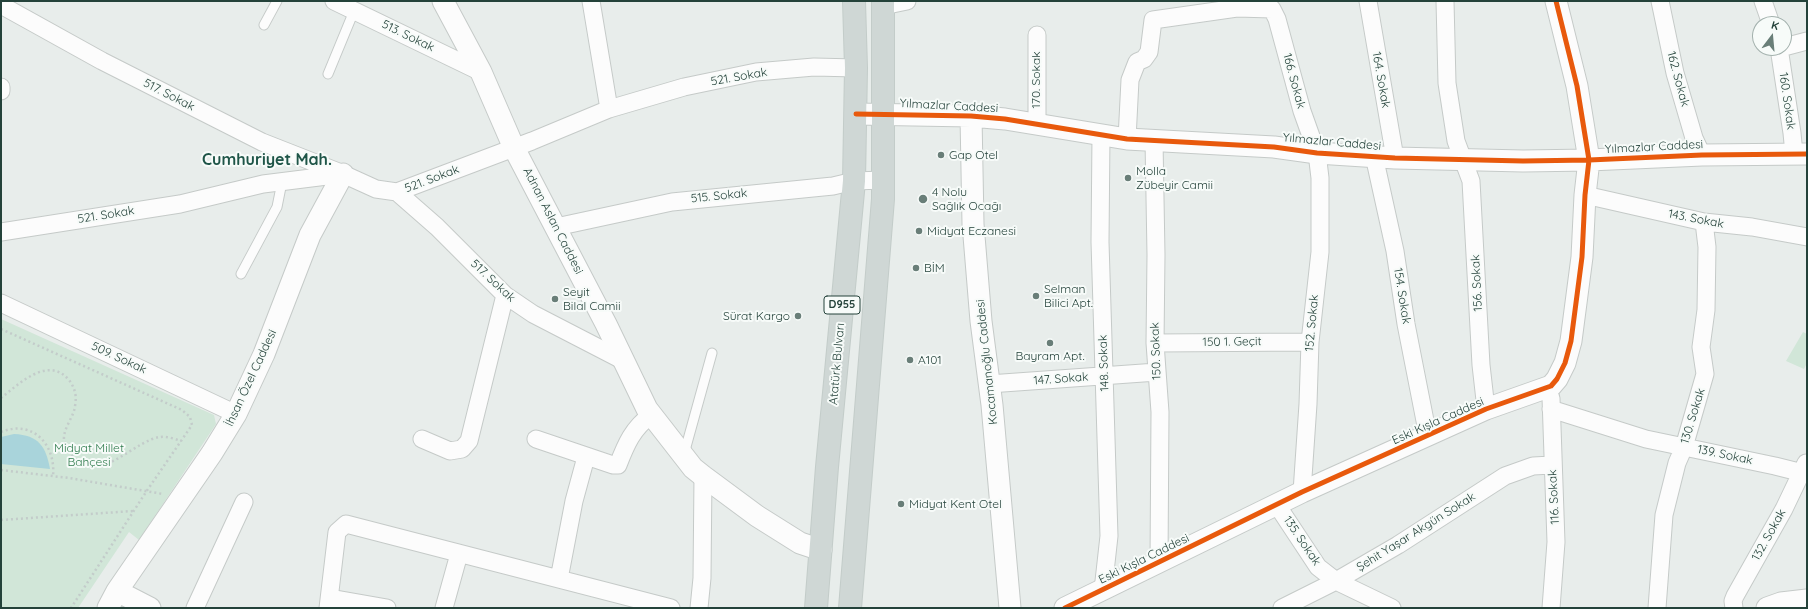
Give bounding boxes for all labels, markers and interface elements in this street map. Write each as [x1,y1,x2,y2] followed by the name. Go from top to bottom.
[1752,16,1792,56] north arrow
[379,17,437,55] street label: 513. Sokak
[1770,18,1780,33] text: K
[1664,50,1692,108] street label: 162. Sokak
[1029,51,1043,109] street label: 170. Sokak
[1369,51,1393,109] street label: 164. Sokak
[1280,52,1308,110] street label: 166. Sokak
[710,65,768,89] street label: 521. Sokak
[1776,72,1798,130] street label: 160. Sokak
[141,76,197,114] street label: 517. Sokak
[899,96,999,116] street label: Yılmazlar Caddesi
[1282,131,1382,153] street label: Yılmazlar Caddesi
[1604,137,1704,157] street label: Yılmazlar Caddesi
[949,148,998,162] place label: Gap Otel
[202,150,332,170] district label: Cumhuriyet Mah.
[936,150,946,160] marker: Gap Otel
[403,162,461,196] street label: 521. Sokak
[1136,164,1213,192] place label: Molla Zübeyir Camii
[520,165,586,277] street label: Adnan Aslan Caddesi
[1123,173,1133,183] marker: Molla Zübeyir Camii
[932,185,1001,213] place label: 4 Nolu Sağlık Ocağı
[690,186,748,206] street label: 515. Sokak
[917,193,929,205] marker: 4 Nolu Sağlık Ocağı
[77,203,135,227] street label: 521. Sokak
[1667,207,1725,231] street label: 143. Sokak
[927,224,1016,238] place label: Midyat Eczanesi
[914,226,924,236] marker: Midyat Eczanesi
[1468,254,1486,312] street label: 156. Sokak
[468,257,518,305] street label: 517. Sokak
[924,261,945,275] place label: BİM
[911,263,921,273] marker: BİM
[1390,267,1414,325] street label: 154. Sokak
[1044,282,1093,310] place label: Selman Bilici Apt.
[563,285,621,313] place label: Seyit Bilal Camii
[1031,291,1041,301] marker: Selman Bilici Apt.
[550,294,560,304] marker: Seyit Bilal Camii
[1302,294,1322,352] street label: 152. Sokak
[824,296,860,314] road number: D955
[973,299,1001,425] street label: Kocamanoğlu Caddesi
[723,309,790,323] place label: Sürat Kargo
[793,311,803,321] marker: Sürat Kargo
[826,322,848,406] street label: Atatürk Bulvarı
[1148,322,1164,380] street label: 150. Sokak
[222,327,280,429] street label: İhsan Özel Caddesi
[1096,334,1112,392] street label: 148. Sokak
[1202,334,1262,350] street label: 150 1. Geçit
[1045,338,1055,348] marker: Bayram Apt.
[89,339,149,377] street label: 509. Sokak
[1015,349,1085,363] place label: Bayram Apt.
[918,353,942,367] place label: A101
[905,355,915,365] marker: A101
[1033,370,1089,388] street label: 147. Sokak
[1678,386,1708,446] street label: 130. Sokak
[1390,394,1486,448] street label: Eski Kışla Caddesi
[54,441,124,469] park label: Midyat Millet Bahçesi
[1696,442,1754,468] street label: 139. Sokak
[1545,469,1563,525] street label: 116. Sokak
[1354,490,1478,574] street label: Şehit Yaşar Akgün Sokak
[909,497,1002,511] place label: Midyat Kent Otel
[896,499,906,509] marker: Midyat Kent Otel
[1749,507,1789,563] street label: 132. Sokak
[1280,514,1324,568] street label: 135. Sokak
[1096,531,1192,587] street label: Eski Kışla Caddesi

